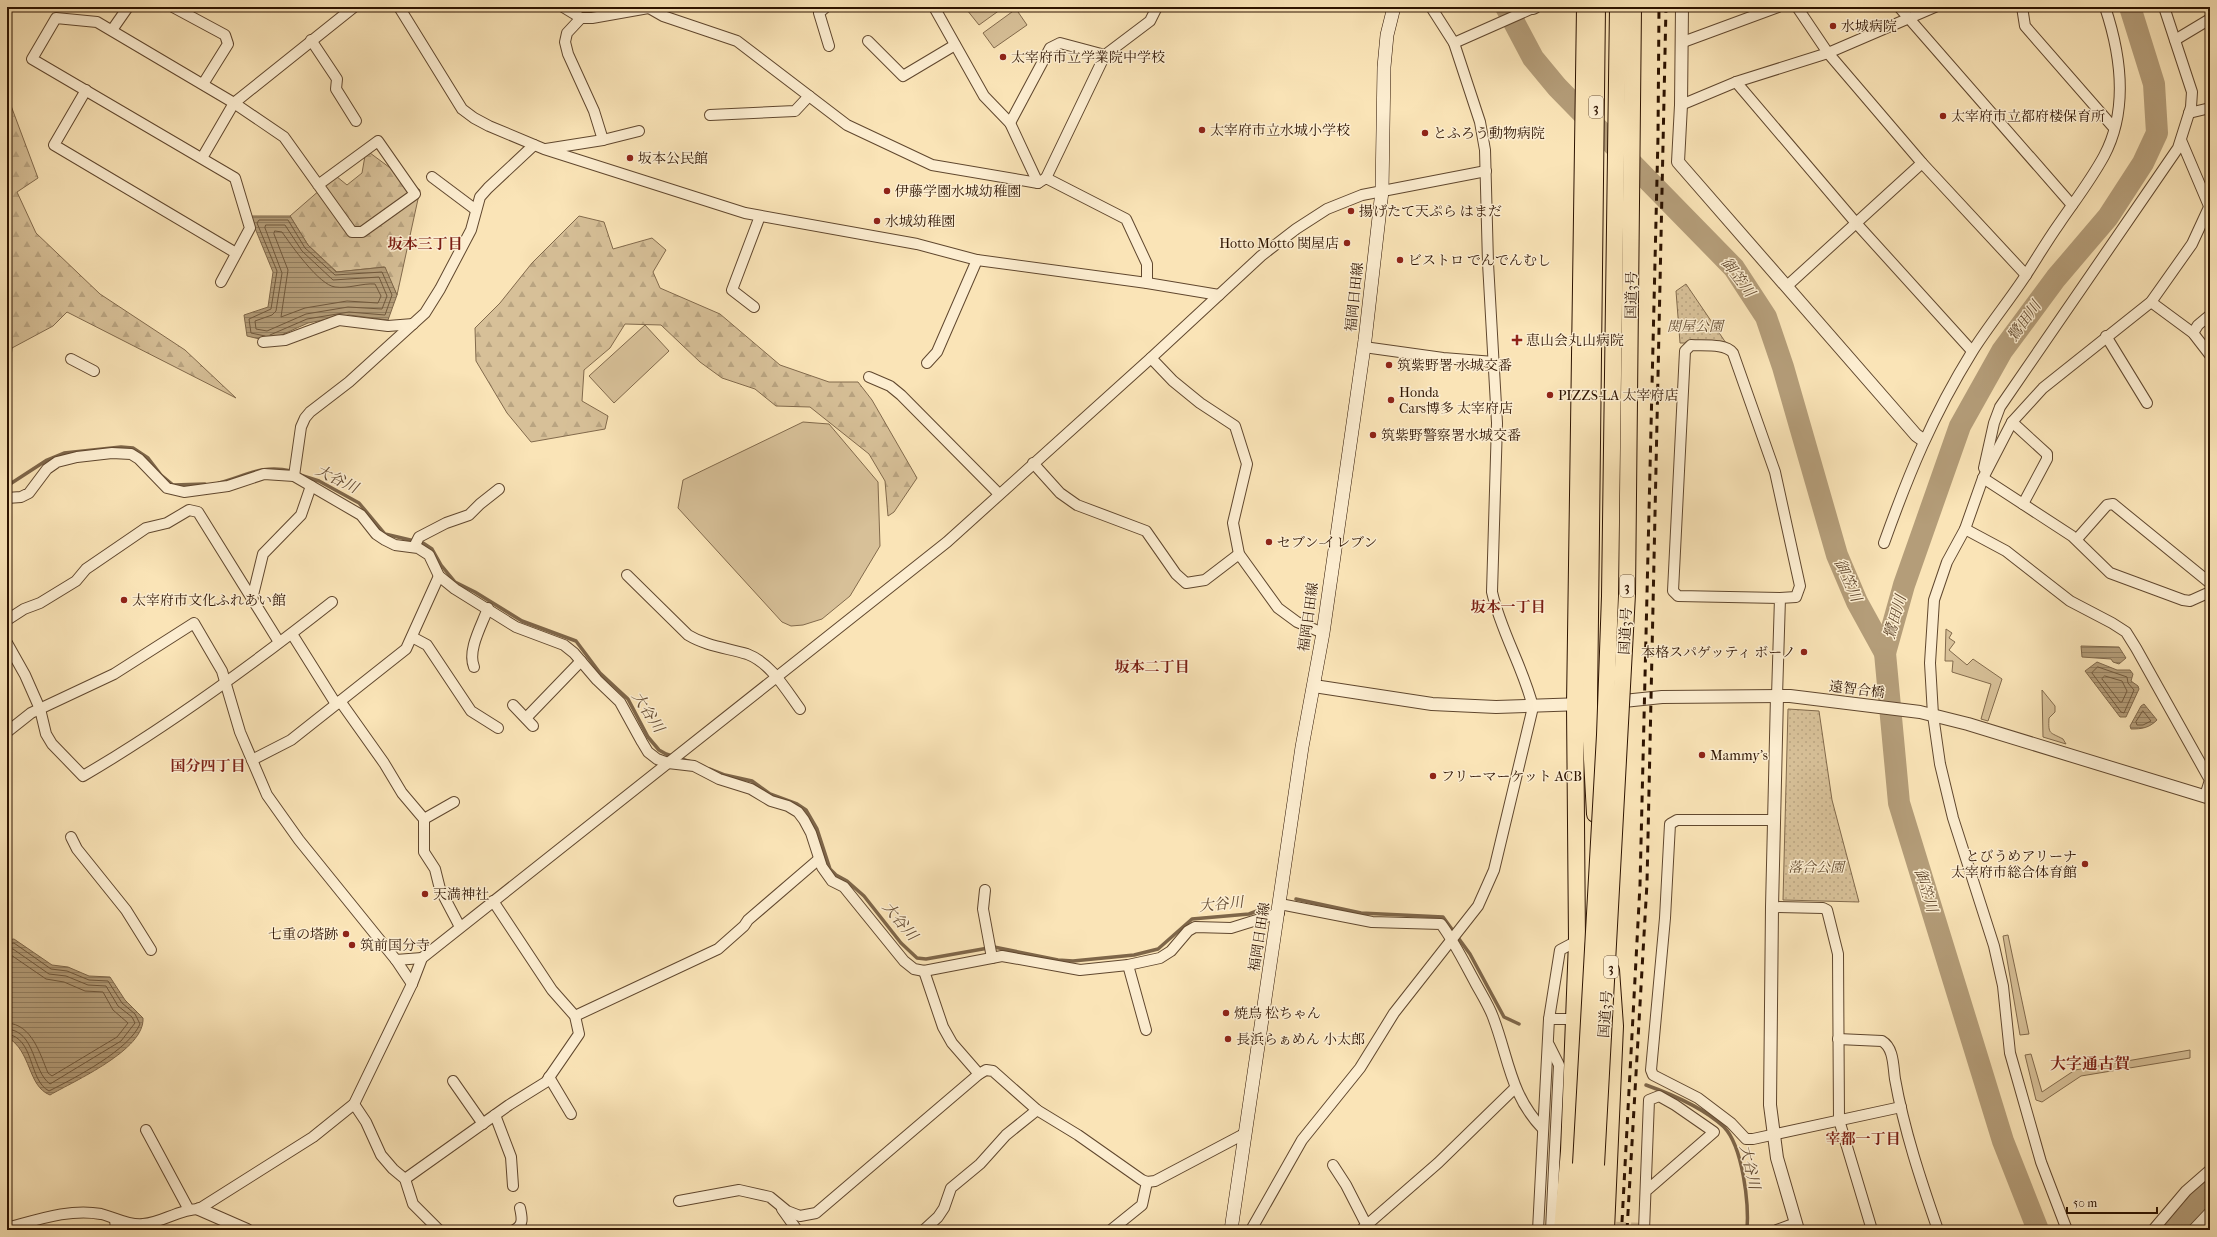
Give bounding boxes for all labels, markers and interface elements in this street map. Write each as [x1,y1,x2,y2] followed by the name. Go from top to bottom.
[1841,18,1897,35] place label: 水城病院
[1828,21,1838,31] marker: 水城病院
[1011,49,1165,66] place label: 太宰府市立学業院中学校
[998,52,1008,62] marker: 太宰府市立学業院中学校
[1589,96,1603,118] road number: 3
[1951,108,2105,125] place label: 太宰府市立都府楼保育所
[1938,111,1948,121] marker: 太宰府市立都府楼保育所
[1210,122,1350,139] place label: 太宰府市立水城小学校
[1197,125,1207,135] marker: 太宰府市立水城小学校
[1433,125,1545,142] place label: とふろう動物病院
[1420,128,1430,138] marker: とふろう動物病院
[638,150,708,167] place label: 坂本公民館
[625,153,635,163] marker: 坂本公民館
[895,183,1021,200] place label: 伊藤学園水城幼稚園
[882,186,892,196] marker: 伊藤学園水城幼稚園
[1359,203,1502,220] place label: 揚げたて天ぷら はまだ
[1346,206,1356,216] marker: 揚げたて天ぷら はまだ
[885,213,955,230] place label: 水城幼稚園
[872,216,882,226] marker: 水城幼稚園
[387,235,463,253] district label: 坂本三丁目
[1219,235,1339,252] place label: Hotto Motto 関屋店
[1342,238,1352,248] marker: Hotto Motto 関屋店
[1408,252,1551,269] place label: ビストロ でんでんむし
[1717,254,1760,302] water label: 御笠川
[1395,255,1405,265] marker: ビストロ でんでんむし
[1342,261,1367,333] street label: 福岡日田線
[1623,271,1640,319] street label: 国道3号
[2003,296,2046,344] water label: 鷺田川
[1667,318,1725,335] park label: 関屋公園
[1526,332,1624,349] place label: 恵山会丸山病院
[1511,334,1523,346] marker: 恵山会丸山病院
[1397,357,1512,374] place label: 筑紫野署 水城交番
[1384,360,1394,370] marker: 筑紫野署 水城交番
[1399,384,1513,417] place label: Honda Cars博多 太宰府店
[1558,387,1678,404] place label: PIZZS-LA 太宰府店
[1545,390,1555,400] marker: PIZZS-LA 太宰府店
[1386,395,1396,405] marker: Honda Cars博多 太宰府店
[1381,427,1521,444] place label: 筑紫野警察署水城交番
[1368,430,1378,440] marker: 筑紫野警察署水城交番
[313,461,363,498] water label: 大谷川
[1277,534,1378,551] place label: セブン-イレブン
[1264,537,1274,547] marker: セブン-イレブン
[1831,556,1866,606] water label: 御笠川
[1620,575,1634,597] road number: 3
[1295,581,1322,653] street label: 福岡日田線
[1880,591,1910,641] water label: 鷺田川
[132,592,286,609] place label: 太宰府市文化ふれあい館
[119,595,129,605] marker: 太宰府市文化ふれあい館
[1470,598,1546,616] district label: 坂本一丁目
[1616,607,1635,655] street label: 国道3号
[1641,644,1796,661] place label: 本格スパゲッティ ボーノ
[1799,647,1809,657] marker: 本格スパゲッティ ボーノ
[1114,658,1190,676] district label: 坂本二丁目
[1828,678,1886,701] street label: 遠智合橋
[628,688,669,737] water label: 大谷川
[1710,747,1768,764] place label: Mammy's
[1697,750,1707,760] marker: Mammy's
[170,757,246,775] district label: 国分四丁目
[1441,768,1582,785] place label: フリーマーケット ACB
[1428,771,1438,781] marker: フリーマーケット ACB
[1951,848,2077,881] place label: とびうめアリーナ 太宰府市総合体育館
[1788,859,1846,876] park label: 落合公園
[2080,859,2090,869] marker: とびうめアリーナ 太宰府市総合体育館
[1911,866,1942,916] water label: 御笠川
[433,886,489,903] place label: 天満神社
[420,889,430,899] marker: 天満神社
[1198,892,1246,915] water label: 大谷川
[879,898,923,946] water label: 大谷川
[1246,901,1273,973] street label: 福岡日田線
[268,926,338,943] place label: 七重の塔跡
[341,929,351,939] marker: 七重の塔跡
[360,937,430,954] place label: 筑前国分寺
[347,940,357,950] marker: 筑前国分寺
[1604,956,1618,978] road number: 3
[1595,990,1616,1038] street label: 国道3号
[1234,1005,1321,1022] place label: 焼鳥 松ちゃん
[1221,1008,1231,1018] marker: 焼鳥 松ちゃん
[1236,1031,1365,1048] place label: 長浜らぁめん 小太郎
[1223,1034,1233,1044] marker: 長浜らぁめん 小太郎
[2050,1054,2130,1073] district label: 大字通古賀
[1825,1130,1901,1148] district label: 宰都一丁目
[1736,1143,1764,1193] water label: 大谷川
[2067,1189,2157,1215] scale bar
[2073,1196,2097,1210] text: 50 m

